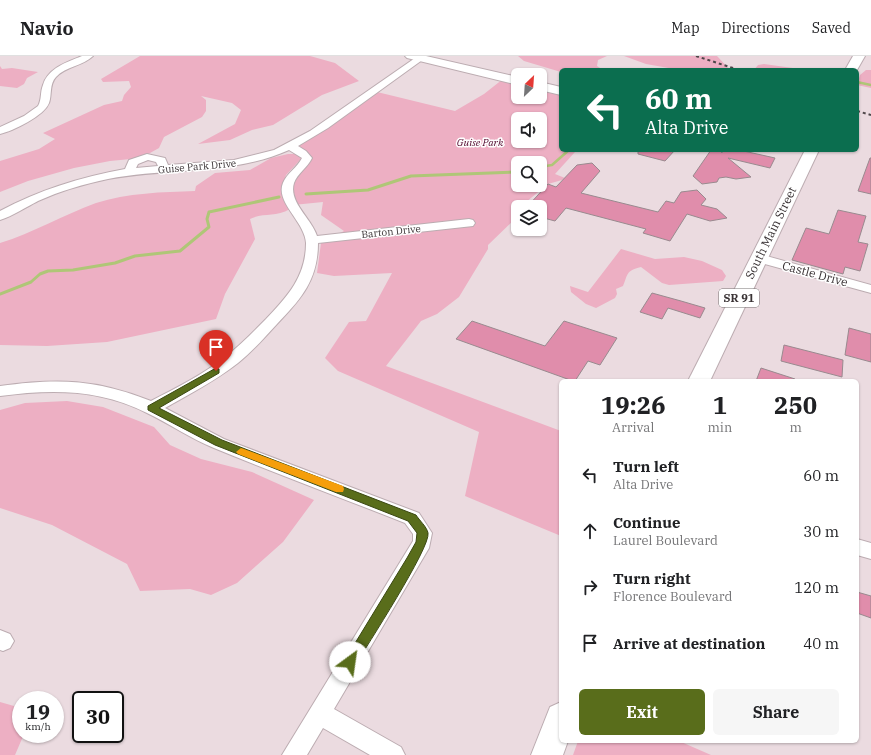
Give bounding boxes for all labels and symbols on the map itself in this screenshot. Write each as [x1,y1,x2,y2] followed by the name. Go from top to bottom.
[511,68,547,104] north arrow
[457,136,504,149] park label: Guise Park
[157,157,237,176] street label: Guise Park Drive
[742,184,799,281] street label: South Main Street
[361,222,421,241] street label: Barton Drive
[781,258,850,289] street label: Castle Drive
[719,289,759,307] road number: SR 91
[199,330,233,371] pin
[329,641,371,683] position arrow
[72,691,124,743] speed limit sign: 30

